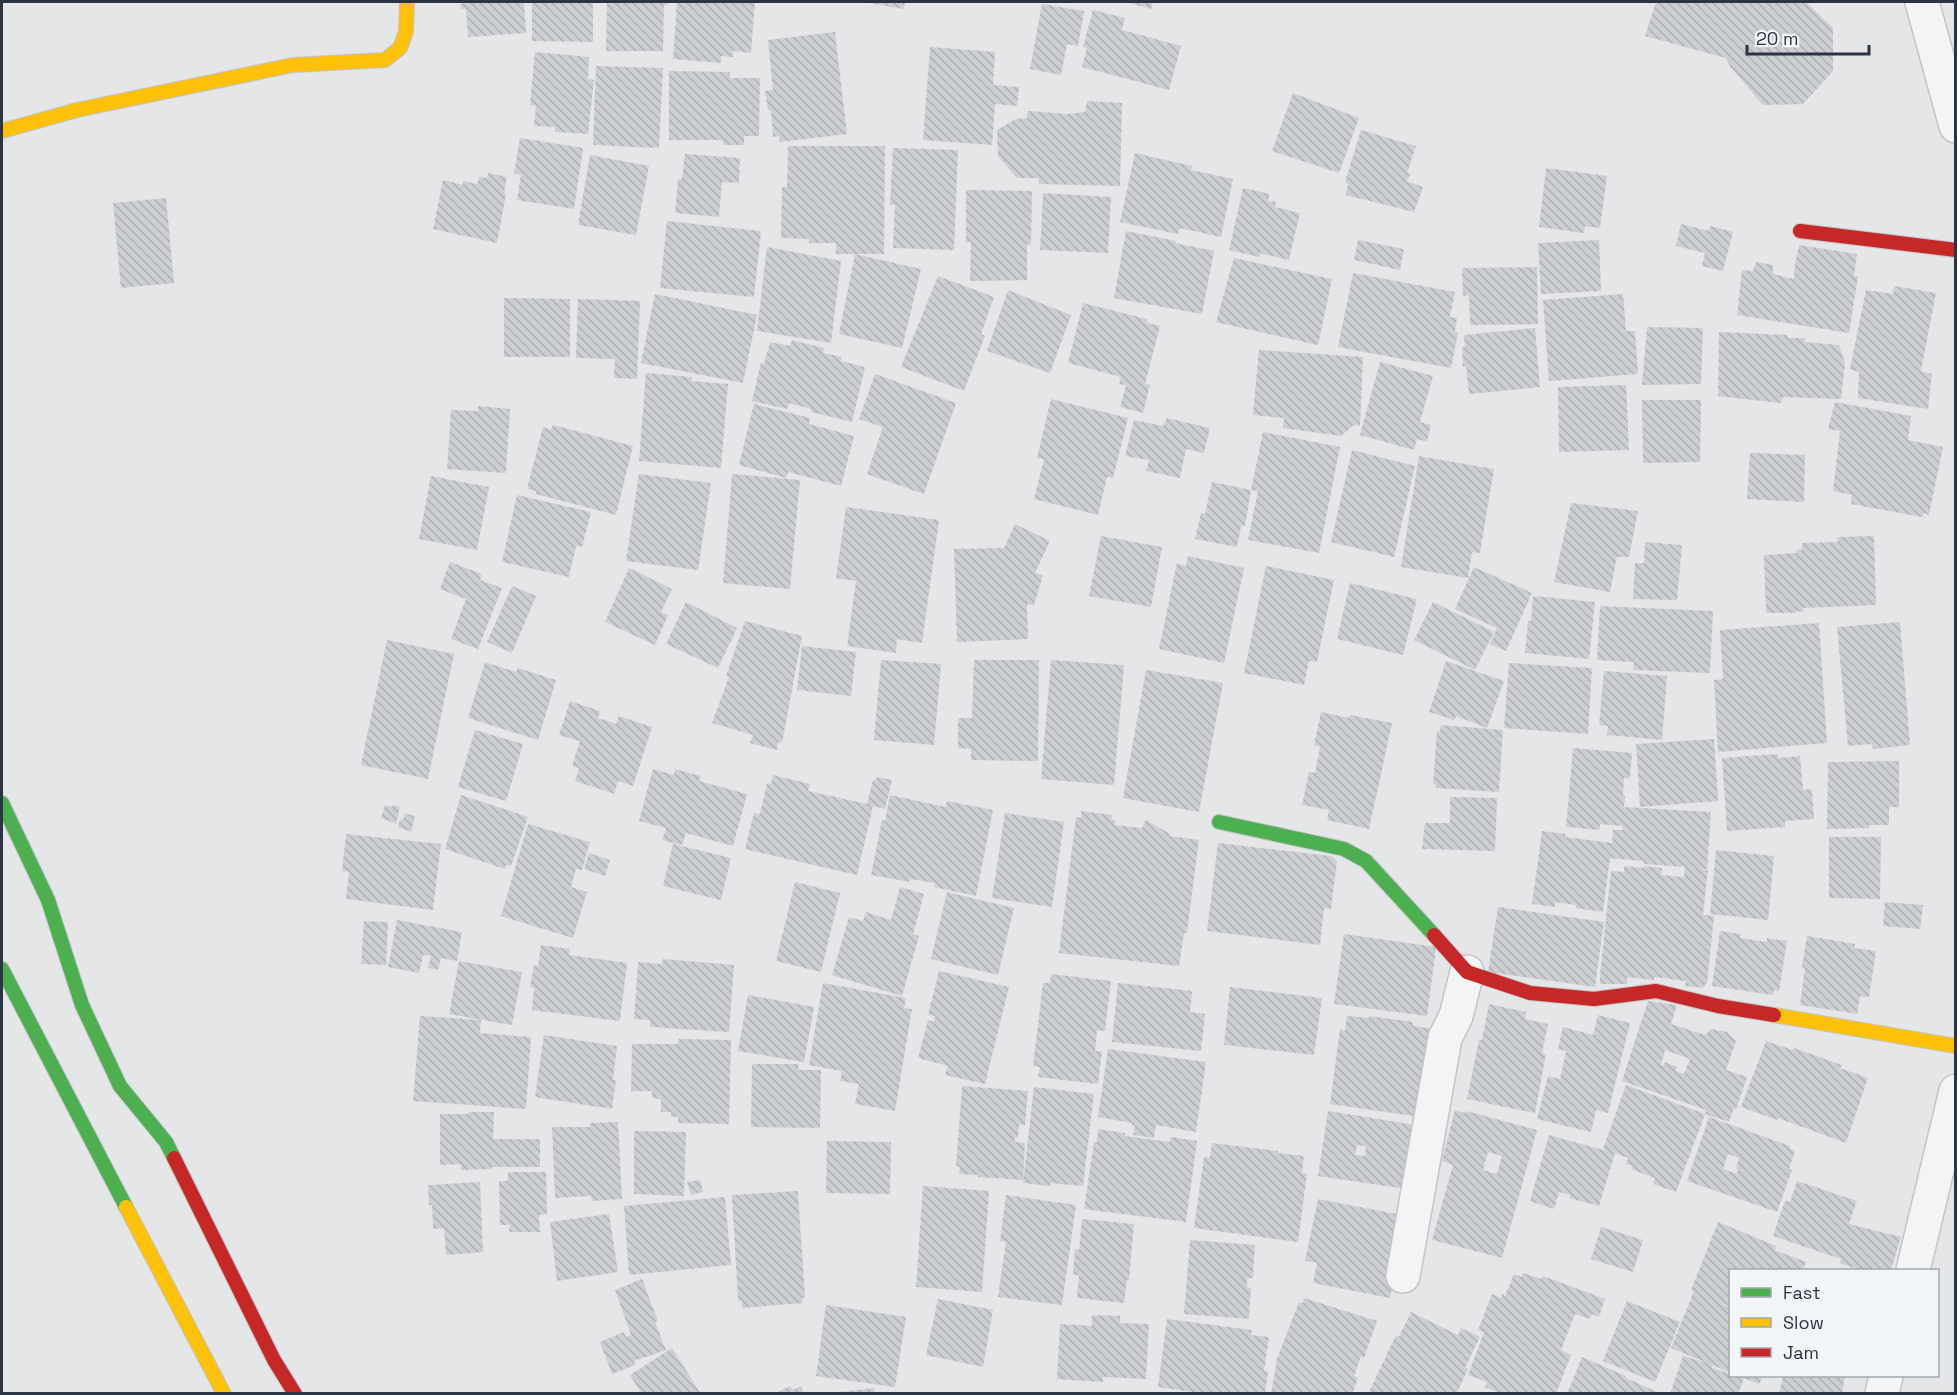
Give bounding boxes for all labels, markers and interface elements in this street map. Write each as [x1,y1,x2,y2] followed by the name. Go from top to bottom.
[1747,18,1868,56] scale bar
[1756,27,1799,50] text: 20 m
[1729,1269,1939,1377] legend
[1783,1281,1820,1304] text: Fast
[1783,1311,1824,1334] text: Slow
[1783,1341,1819,1364] text: Jam

